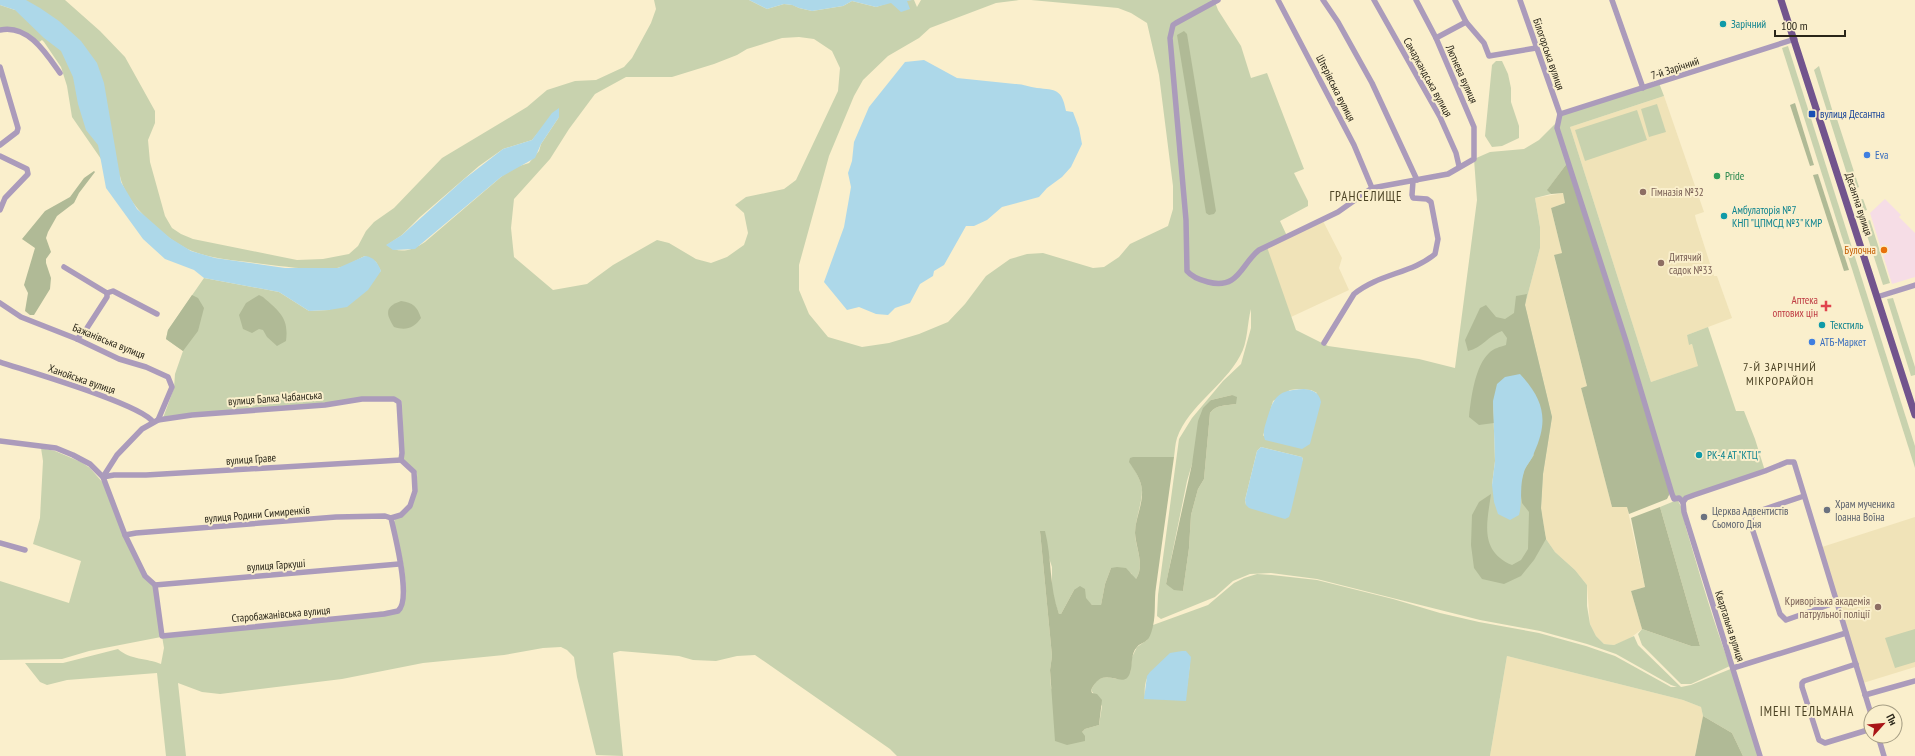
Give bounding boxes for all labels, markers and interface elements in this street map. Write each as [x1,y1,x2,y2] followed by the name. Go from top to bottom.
[1775,12,1845,38] scale bar
[1530,16,1568,92] street label: Білогорська вулиця
[1731,17,1766,31] place label: Зарічний
[1781,18,1808,33] text: 100 m
[1718,19,1728,29] marker: Зарічний
[1400,35,1456,119] street label: Самаркандська вулиця
[1442,42,1481,105] street label: Лютнева вулиця
[1313,52,1359,124] street label: Штерівська вулиця
[1649,54,1701,82] street label: 7-й Зарічний
[1820,107,1885,121] place label: вулиця Десантна
[1807,109,1817,119] marker: вулиця Десантна
[1875,148,1888,162] place label: Eva
[1862,150,1872,160] marker: Eva
[1725,169,1745,183] place label: Pride
[1712,171,1722,181] marker: Pride
[1842,171,1876,237] street label: Десантна вулиця
[1651,185,1704,199] place label: Гімназія №32
[1638,187,1648,197] marker: Гімназія №32
[1329,188,1403,205] district label: ГРАНСЕЛИЩЕ
[1732,203,1822,230] place label: Амбулаторія №7 КНП "ЦПМСД №3" КМР
[1719,211,1729,221] marker: Амбулаторія №7 КНП "ЦПМСД №3" КМР
[1844,243,1876,257] place label: Булочна
[1879,245,1889,255] marker: Булочна
[1669,250,1713,277] place label: Дитячий садок №33
[1656,258,1666,268] marker: Дитячий садок №33
[1772,293,1818,320] place label: Аптека оптових цін
[1821,301,1831,311] marker: Аптека оптових цін
[1830,318,1863,332] place label: Текстиль
[71,320,147,362] street label: Бажанівська вулиця
[1817,320,1827,330] marker: Текстиль
[1820,335,1867,349] place label: АТБ-Маркет
[1807,337,1817,347] marker: АТБ-Маркет
[1743,359,1817,388] district label: 7-Й ЗАРІЧНИЙ МІКРОРАЙОН
[47,361,117,397] street label: Ханойська вулиця
[227,388,323,408] street label: вулиця Балка Чабанська
[1707,448,1761,462] place label: РК-4 АТ "КТЦ"
[225,450,277,468] street label: вулиця Граве
[1694,450,1704,460] marker: РК-4 АТ "КТЦ"
[1835,497,1895,524] place label: Храм мученика Іоанна Воїна
[204,502,311,526] street label: вулиця Родини Симиренків
[1712,504,1789,531] place label: Церква Адвентистів Сьомого Дня
[1822,505,1832,515] marker: Храм мученика Іоанна Воїна
[1699,512,1709,522] marker: Церква Адвентистів Сьомого Дня
[246,556,306,574] street label: вулиця Гаркуші
[1712,589,1748,663] street label: Квартальна вулиця
[1785,594,1870,621] place label: Криворізька академія патрульної поліції
[1873,602,1883,612] marker: Криворізька академія патрульної поліції
[231,603,331,625] street label: Старобажанівська вулиця
[1760,703,1854,720] district label: ІМЕНІ ТЕЛЬМАНА
[1863,704,1903,744] north arrow
[1883,712,1901,727] text: Пн

